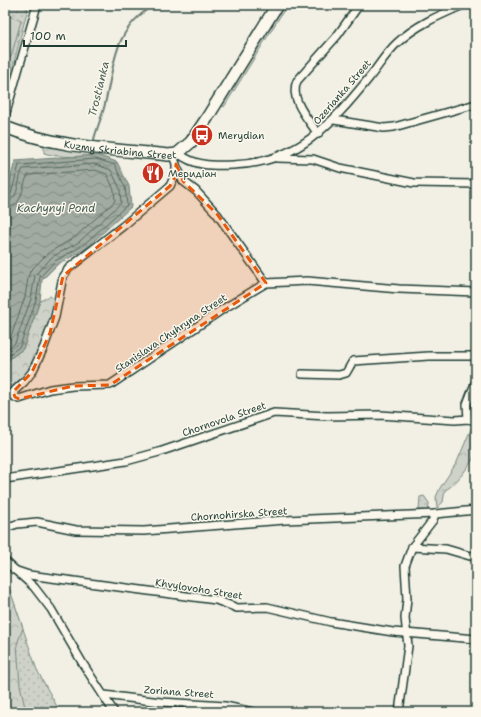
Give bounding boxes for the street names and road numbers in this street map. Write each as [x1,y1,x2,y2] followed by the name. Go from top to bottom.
[310,57,374,127] street label: Ozerianka Street
[63,137,177,162] street label: Kuzmy Skriabina Street
[113,291,229,375] street label: Stanislava Chyhryna Street
[180,399,268,439] street label: Chornovola Street
[190,504,288,524] street label: Chornohirska Street
[154,576,244,602] street label: Khvylovoho Street
[144,683,214,701] street label: Zoriana Street

